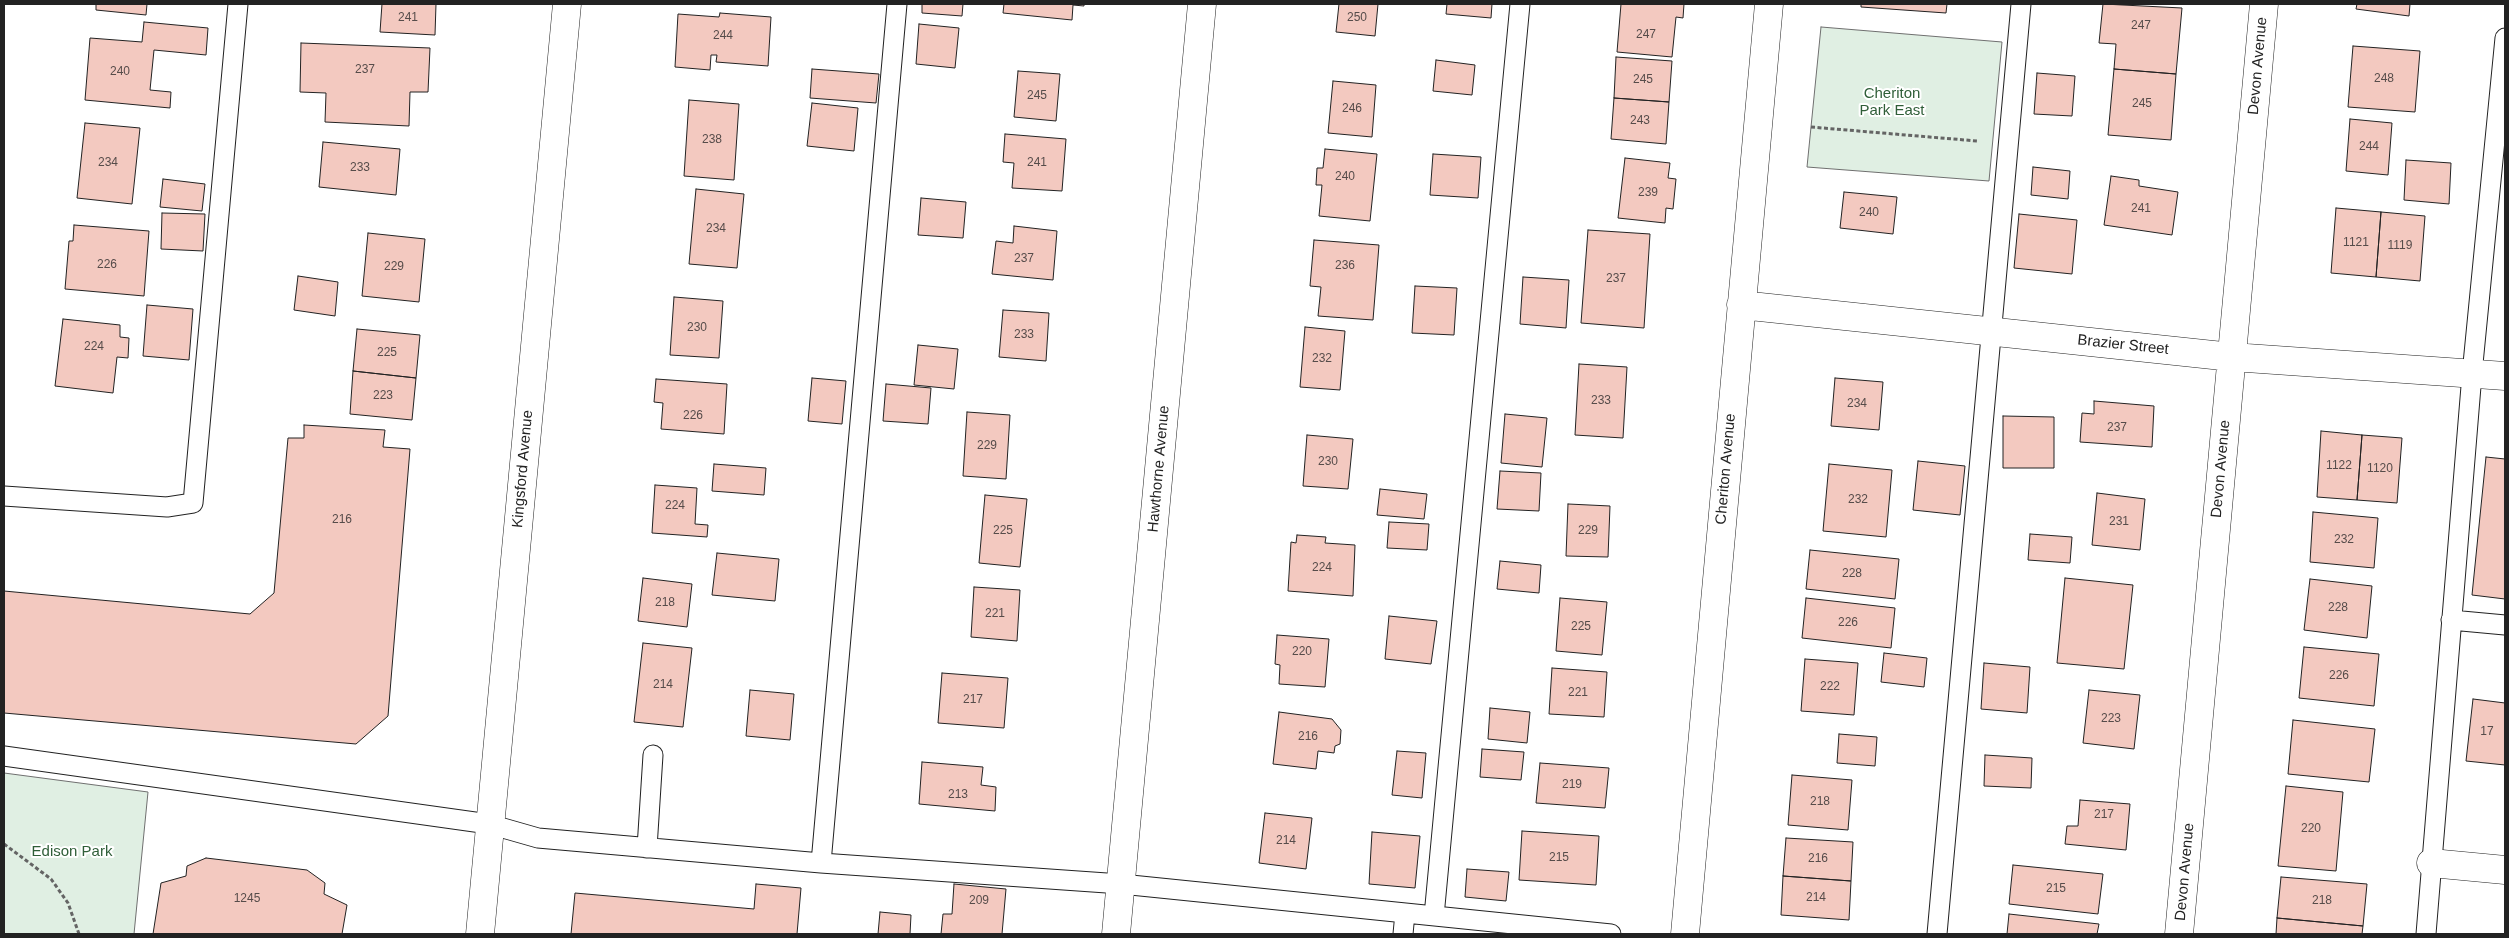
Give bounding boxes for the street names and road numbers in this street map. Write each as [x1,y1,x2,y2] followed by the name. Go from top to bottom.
[2245,16,2271,116] street label: Devon Avenue
[2076,331,2170,359] street label: Brazier Street
[1144,405,1174,533] street label: Hawthorne Avenue
[509,409,537,529] street label: Kingsford Avenue
[1712,413,1740,525] street label: Cheriton Avenue
[2208,419,2234,519] street label: Devon Avenue
[2172,822,2198,922] street label: Devon Avenue

